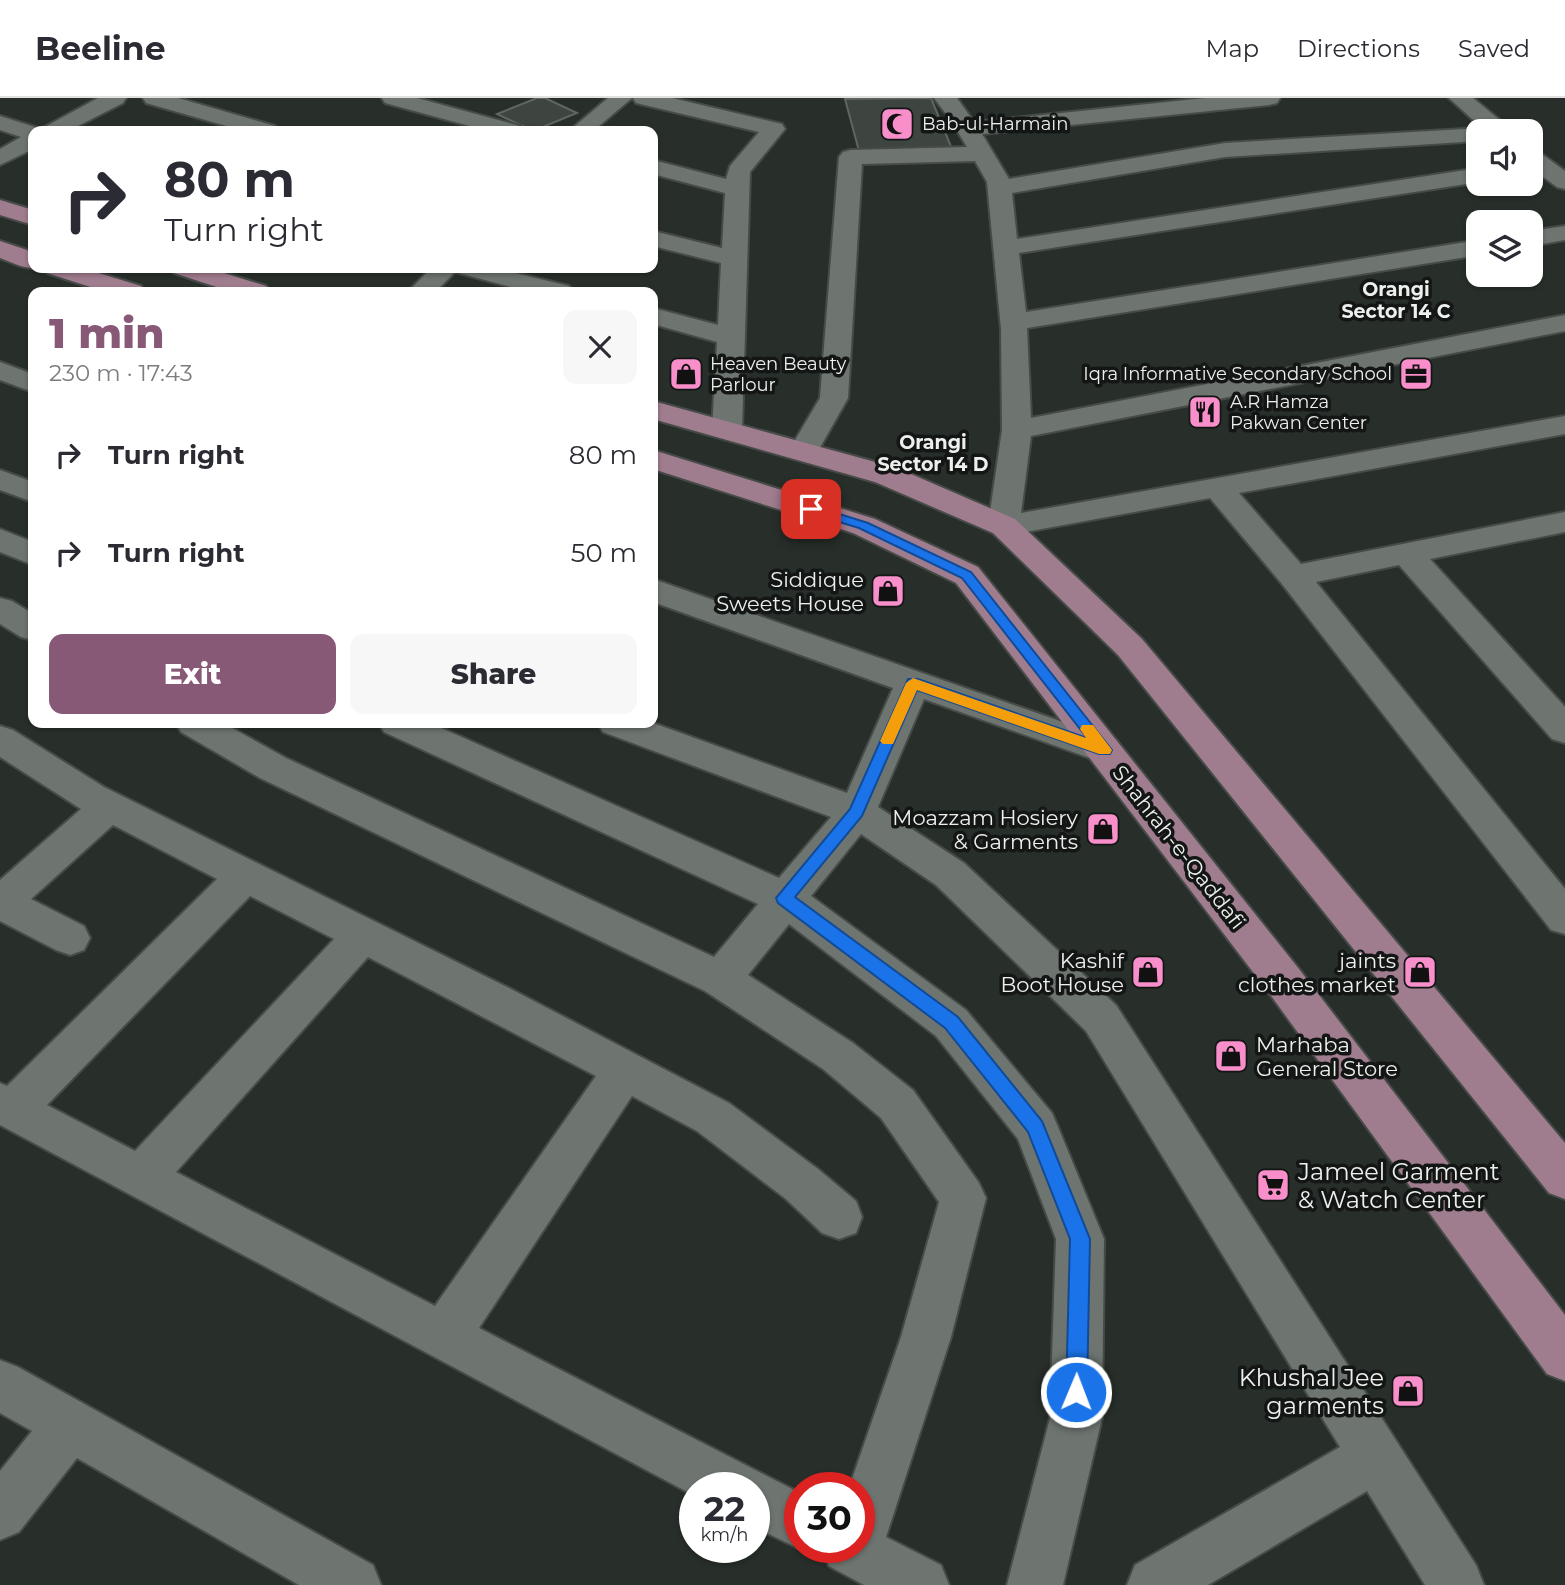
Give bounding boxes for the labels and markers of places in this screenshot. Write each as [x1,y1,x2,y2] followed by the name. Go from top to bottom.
[878,105,916,143] mosque icon: Bab-ul-Harmain
[922,113,1068,135] place label: Bab-ul-Harmain
[710,353,846,396] place label: Heaven Beauty Parlour
[667,355,705,393] shop icon: Heaven Beauty Parlour
[1397,355,1435,393] office icon: Iqra Informative Secondary School
[1083,363,1392,385] place label: Iqra Informative Secondary School
[1230,391,1367,434] place label: A.R Hamza Pakwan Center
[1186,393,1224,431] restaurant icon: A.R Hamza Pakwan Center
[781,479,841,539] pin
[716,567,864,616] place label: Siddique Sweets House
[869,572,907,610] shop icon: Siddique Sweets House
[892,805,1079,854] place label: Moazzam Hosiery & Garments
[1084,810,1122,848] shop icon: Moazzam Hosiery & Garments
[1001,948,1125,997] place label: Kashif Boot House
[1238,948,1396,997] place label: jaints clothes market
[1129,953,1167,991] shop icon: Kashif Boot House
[1401,953,1439,991] shop icon: jaints clothes market
[1256,1032,1398,1081] place label: Marhaba General Store
[1212,1037,1250,1075] shop icon: Marhaba General Store
[1297,1157,1500,1214] place label: Jameel Garment & Watch Center
[1254,1166,1292,1204] supermarket icon: Jameel Garment & Watch Center
[1239,1363,1384,1420] place label: Khushal Jee garments
[1389,1372,1427,1410] shop icon: Khushal Jee garments

